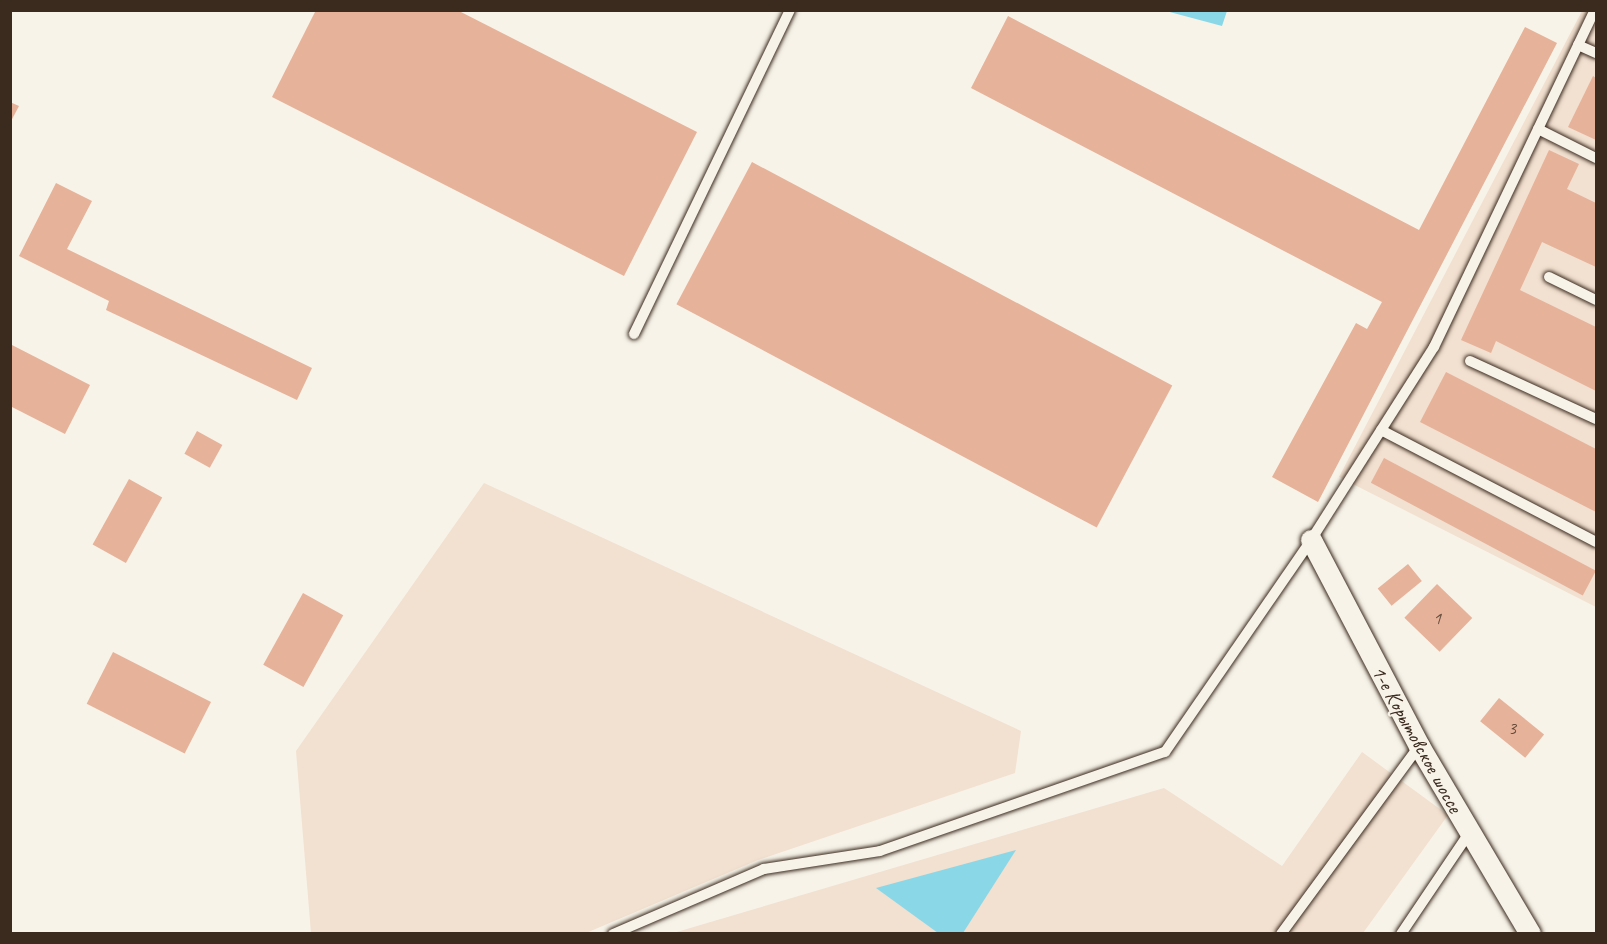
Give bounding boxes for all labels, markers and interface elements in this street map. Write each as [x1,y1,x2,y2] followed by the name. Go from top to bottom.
[1433,607,1441,629] house number: 1
[1366,661,1468,817] street label: 1-е Корытовское шоссе
[1508,717,1516,739] house number: 3

